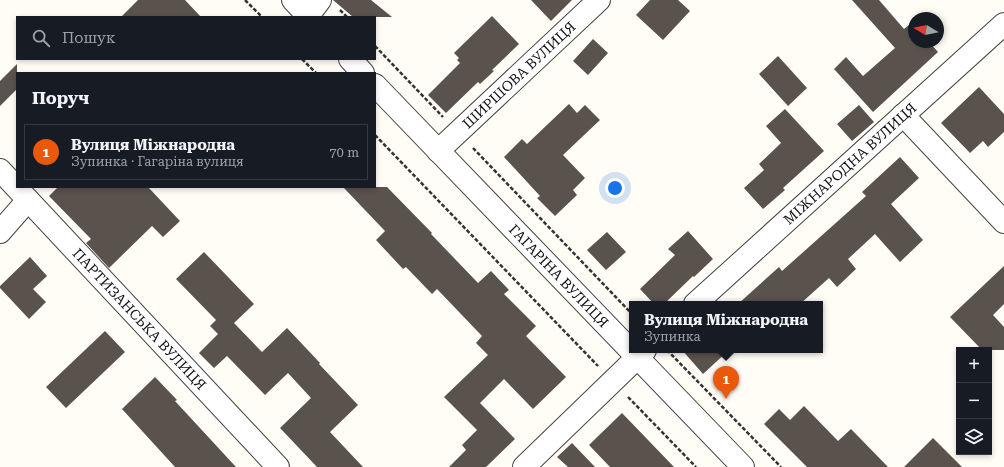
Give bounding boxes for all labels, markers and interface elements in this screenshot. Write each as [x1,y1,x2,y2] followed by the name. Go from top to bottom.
[908,12,944,48] north arrow
[16,16,376,60] search box
[459,18,579,132] street label: ШИРШОВА ВУЛИЦЯ
[30,27,52,49] icon: search
[62,29,115,47] text: Пошук
[32,88,89,108] text: Поруч
[780,99,920,228] street label: МІЖНАРОДНА ВУЛИЦЯ
[71,136,235,154] text: Вулиця Міжнародна
[42,145,50,160] text: 1
[329,145,359,160] text: 70 m
[71,154,244,169] text: Зупинка · Гагаріна вулиця
[605,178,625,198] your location
[506,221,612,331] street label: ГАГАРІНА ВУЛИЦЯ
[69,245,210,393] street label: ПАРТИЗАНСЬКА ВУЛИЦЯ
[629,301,823,353] popup
[644,311,808,329] text: Вулиця Міжнародна
[644,329,701,344] text: Зупинка
[956,347,992,455] map controls
[956,347,992,383] button: +
[713,366,739,399] pin: 1
[956,383,992,419] button: −
[956,419,992,455] button: layers

